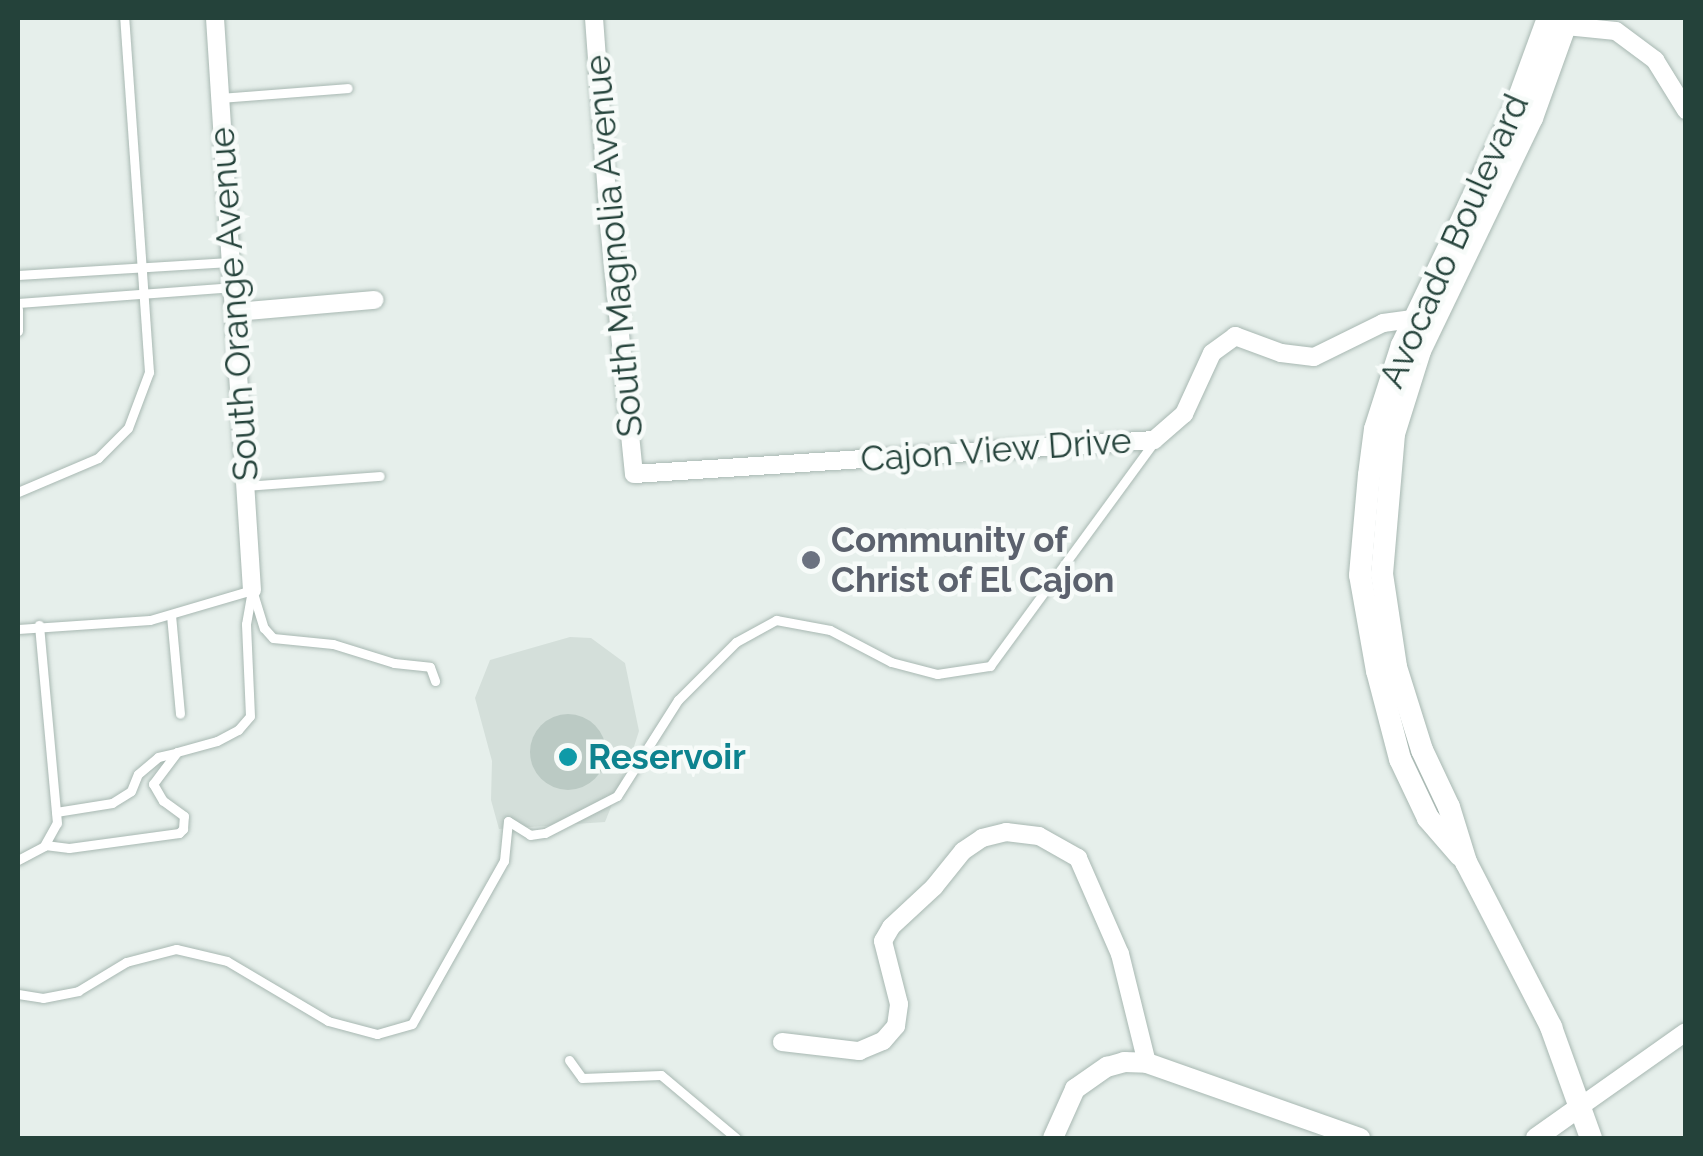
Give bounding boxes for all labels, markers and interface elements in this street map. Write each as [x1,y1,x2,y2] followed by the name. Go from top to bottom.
[576,53,652,439] street label: South Magnolia Avenue
[1370,88,1538,394] street label: Avocado Boulevard
[201,125,267,483] street label: South Orange Avenue
[858,420,1134,480] street label: Cajon View Drive
[831,519,1116,601] place label: Community of Christ of El Cajon
[800,549,822,571] marker: Community of Christ of El Cajon
[588,736,746,778] place label: Reservoir
[557,746,579,768] marker: Reservoir

